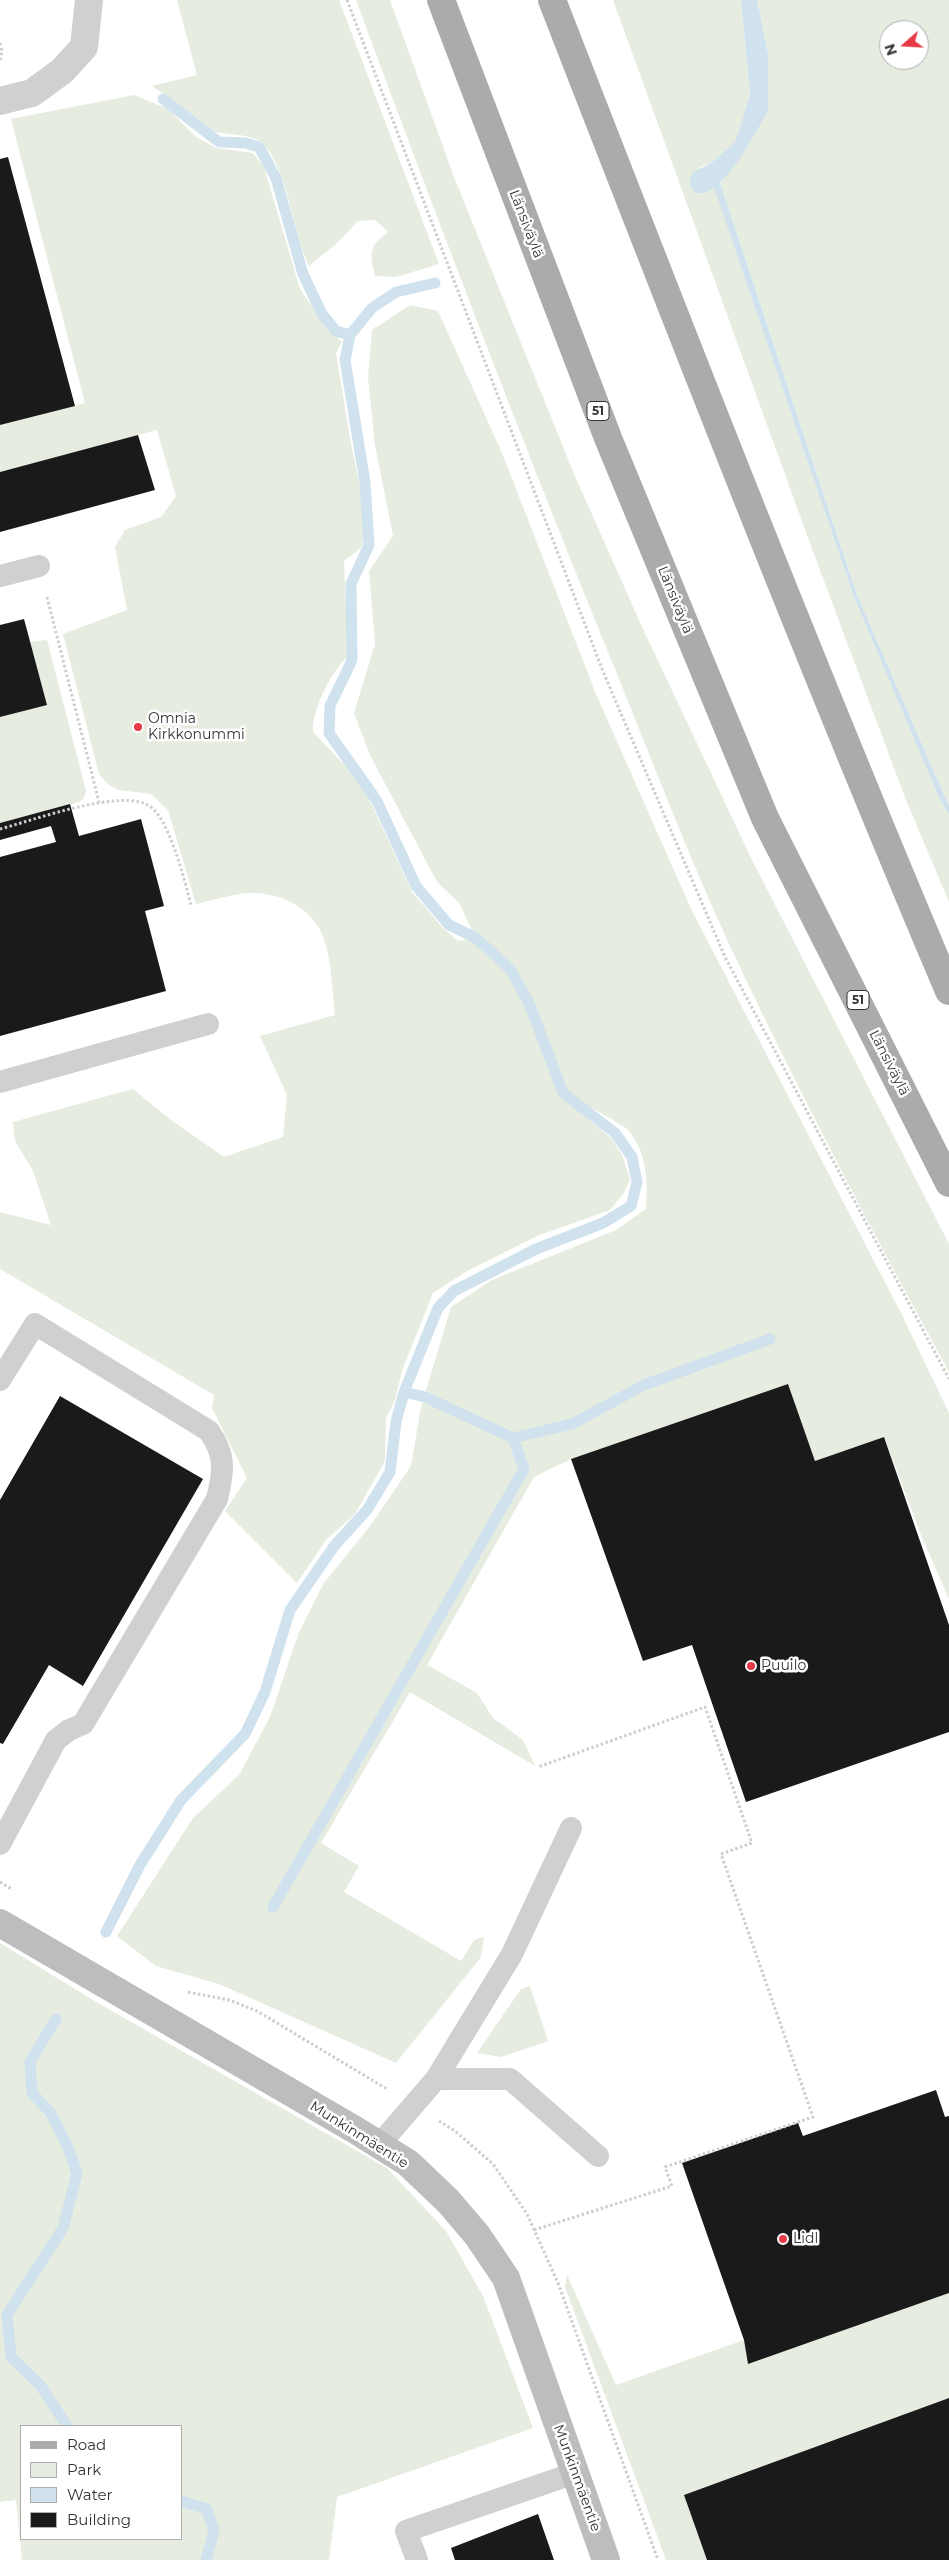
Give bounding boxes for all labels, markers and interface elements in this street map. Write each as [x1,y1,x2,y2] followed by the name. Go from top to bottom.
[879,20,929,70] north arrow
[880,41,901,58] text: N
[505,188,547,260] street label: Länsiväylä
[587,402,609,421] road number: 51
[654,564,696,636] street label: Länsiväylä
[148,711,245,744] place label: Omnia Kirkkonummi
[132,721,144,733] marker: Omnia Kirkkonummi
[847,990,869,1010] road number: 51
[865,1027,913,1099] street label: Länsiväylä
[761,1658,806,1674] place label: Puuilo
[745,1660,757,1672] marker: Puuilo
[307,2098,411,2172] street label: Munkinmäentie
[793,2231,818,2247] place label: Lidl
[777,2233,789,2245] marker: Lidl
[550,2422,604,2534] street label: Munkinmäentie
[20,2425,182,2540] legend
[67,2435,106,2454] text: Road
[67,2460,101,2479] text: Park
[67,2485,113,2504] text: Water
[67,2510,131,2529] text: Building

